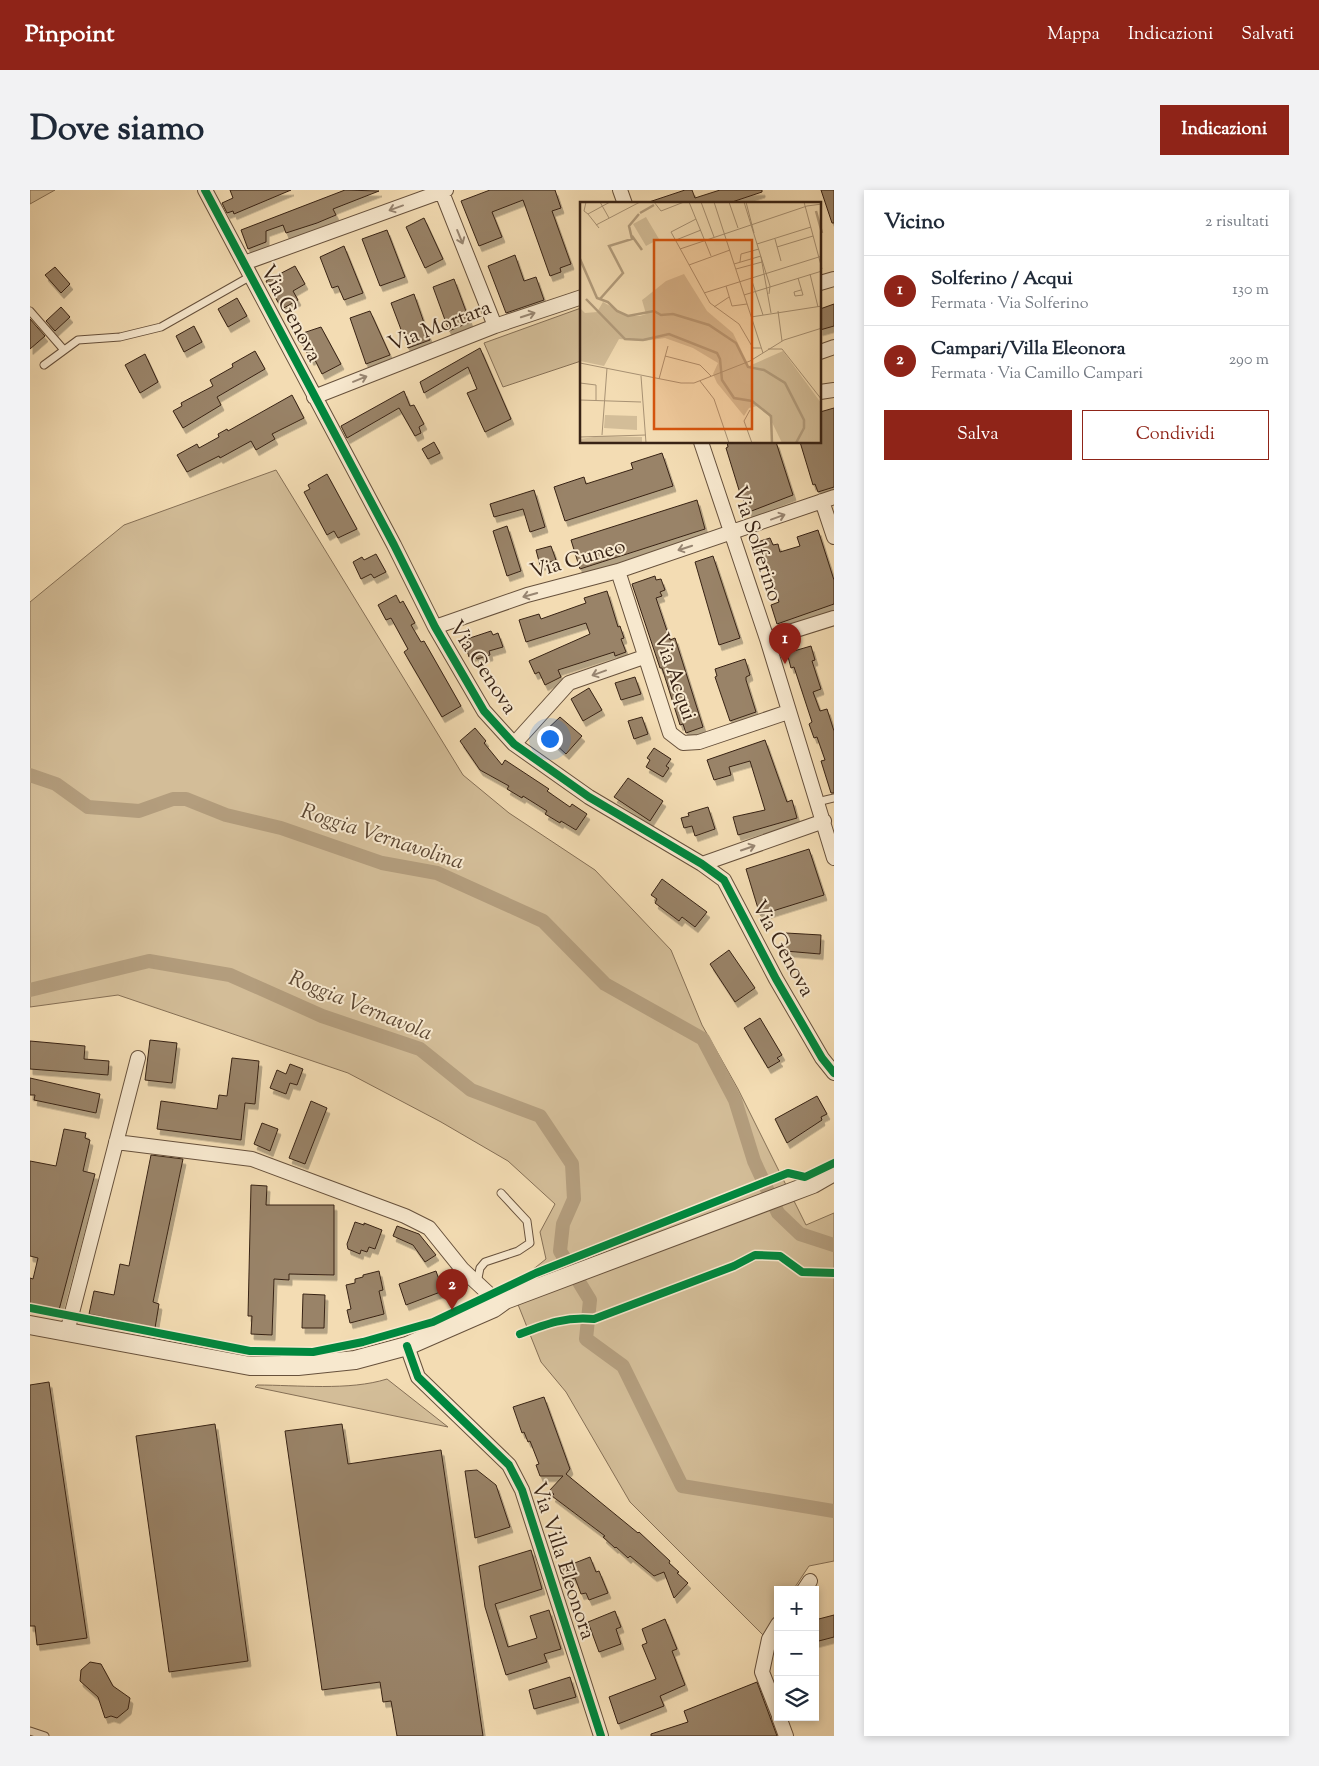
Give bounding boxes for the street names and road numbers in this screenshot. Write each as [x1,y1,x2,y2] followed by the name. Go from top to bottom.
[252,260,328,368] street label: Via Genova
[384,293,496,360] street label: Via Mortara
[723,482,789,606] street label: Via Solferino
[527,532,629,588] street label: Via Cuneo
[440,615,524,721] street label: Via Genova
[645,629,703,725] street label: Via Acqui
[743,895,821,1003] street label: Via Genova
[522,1478,602,1644] street label: Via Villa Eleonora

